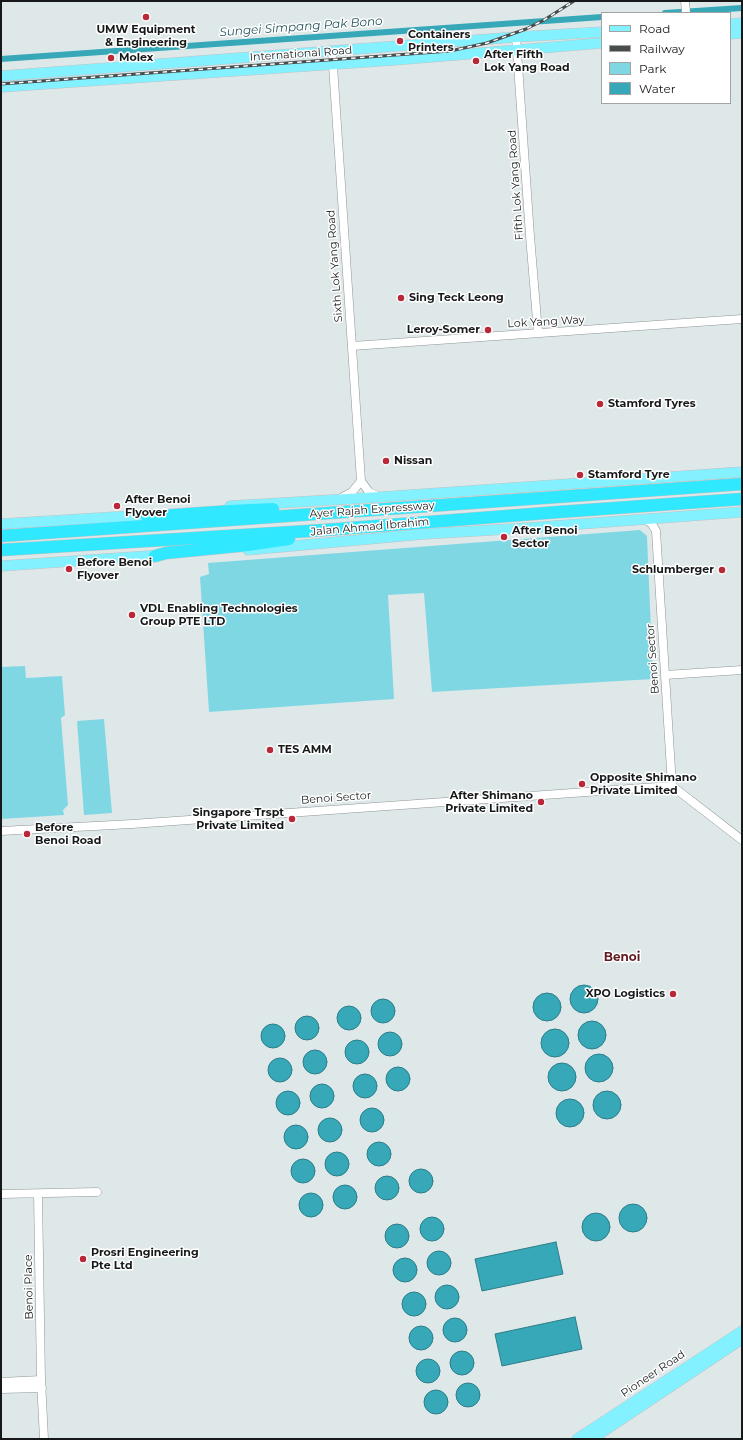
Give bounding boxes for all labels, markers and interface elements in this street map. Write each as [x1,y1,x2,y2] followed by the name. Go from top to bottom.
[141,12,151,22] marker: UMW Equipment & Engineering
[601,12,731,104] legend
[219,14,383,40] water label: Sungei Simpang Pak Bono
[639,21,670,36] text: Road
[96,23,196,49] place label: UMW Equipment & Engineering
[408,28,470,54] place label: Containers Printers
[395,36,405,46] marker: Containers Printers
[639,41,685,56] text: Railway
[249,44,353,64] street label: International Road
[484,48,570,74] place label: After Fifth Lok Yang Road
[119,51,153,65] place label: Molex
[106,53,116,63] marker: Molex
[471,56,481,66] marker: After Fifth Lok Yang Road
[639,61,666,76] text: Park
[639,81,675,96] text: Water
[506,129,526,241] street label: Fifth Lok Yang Road
[324,209,346,323] street label: Sixth Lok Yang Road
[409,291,504,305] place label: Sing Teck Leong
[396,293,406,303] marker: Sing Teck Leong
[507,313,585,331] street label: Lok Yang Way
[407,323,480,337] place label: Leroy-Somer
[483,325,493,335] marker: Leroy-Somer
[608,397,695,411] place label: Stamford Tyres
[595,399,605,409] marker: Stamford Tyres
[394,454,432,468] place label: Nissan
[381,456,391,466] marker: Nissan
[588,468,670,482] place label: Stamford Tyre
[575,470,585,480] marker: Stamford Tyre
[125,493,191,519] place label: After Benoi Flyover
[309,499,435,521] street label: Ayer Rajah Expressway
[112,501,122,511] marker: After Benoi Flyover
[310,515,430,539] street label: Jalan Ahmad Ibrahim
[512,524,578,550] place label: After Benoi Sector
[499,532,509,542] marker: After Benoi Sector
[77,556,152,582] place label: Before Benoi Flyover
[632,563,714,577] place label: Schlumberger
[64,564,74,574] marker: Before Benoi Flyover
[717,565,727,575] marker: Schlumberger
[140,602,298,628] place label: VDL Enabling Technologies Group PTE LTD
[127,610,137,620] marker: VDL Enabling Technologies Group PTE LTD
[644,623,662,695] street label: Benoi Sector
[278,743,332,757] place label: TES AMM
[265,745,275,755] marker: TES AMM
[590,771,697,797] place label: Opposite Shimano Private Limited
[577,779,587,789] marker: Opposite Shimano Private Limited
[300,789,372,807] street label: Benoi Sector
[445,789,533,815] place label: After Shimano Private Limited
[536,797,546,807] marker: After Shimano Private Limited
[192,806,284,832] place label: Singapore Trspt Private Limited
[287,814,297,824] marker: Singapore Trspt Private Limited
[35,821,101,847] place label: Before Benoi Road
[22,829,32,839] marker: Before Benoi Road
[604,950,640,964] district label: Benoi
[586,987,665,1001] place label: XPO Logistics
[668,989,678,999] marker: XPO Logistics
[91,1246,199,1272] place label: Prosri Engineering Pte Ltd
[22,1254,36,1320] street label: Benoi Place
[78,1254,88,1264] marker: Prosri Engineering Pte Ltd
[618,1348,688,1400] street label: Pioneer Road

